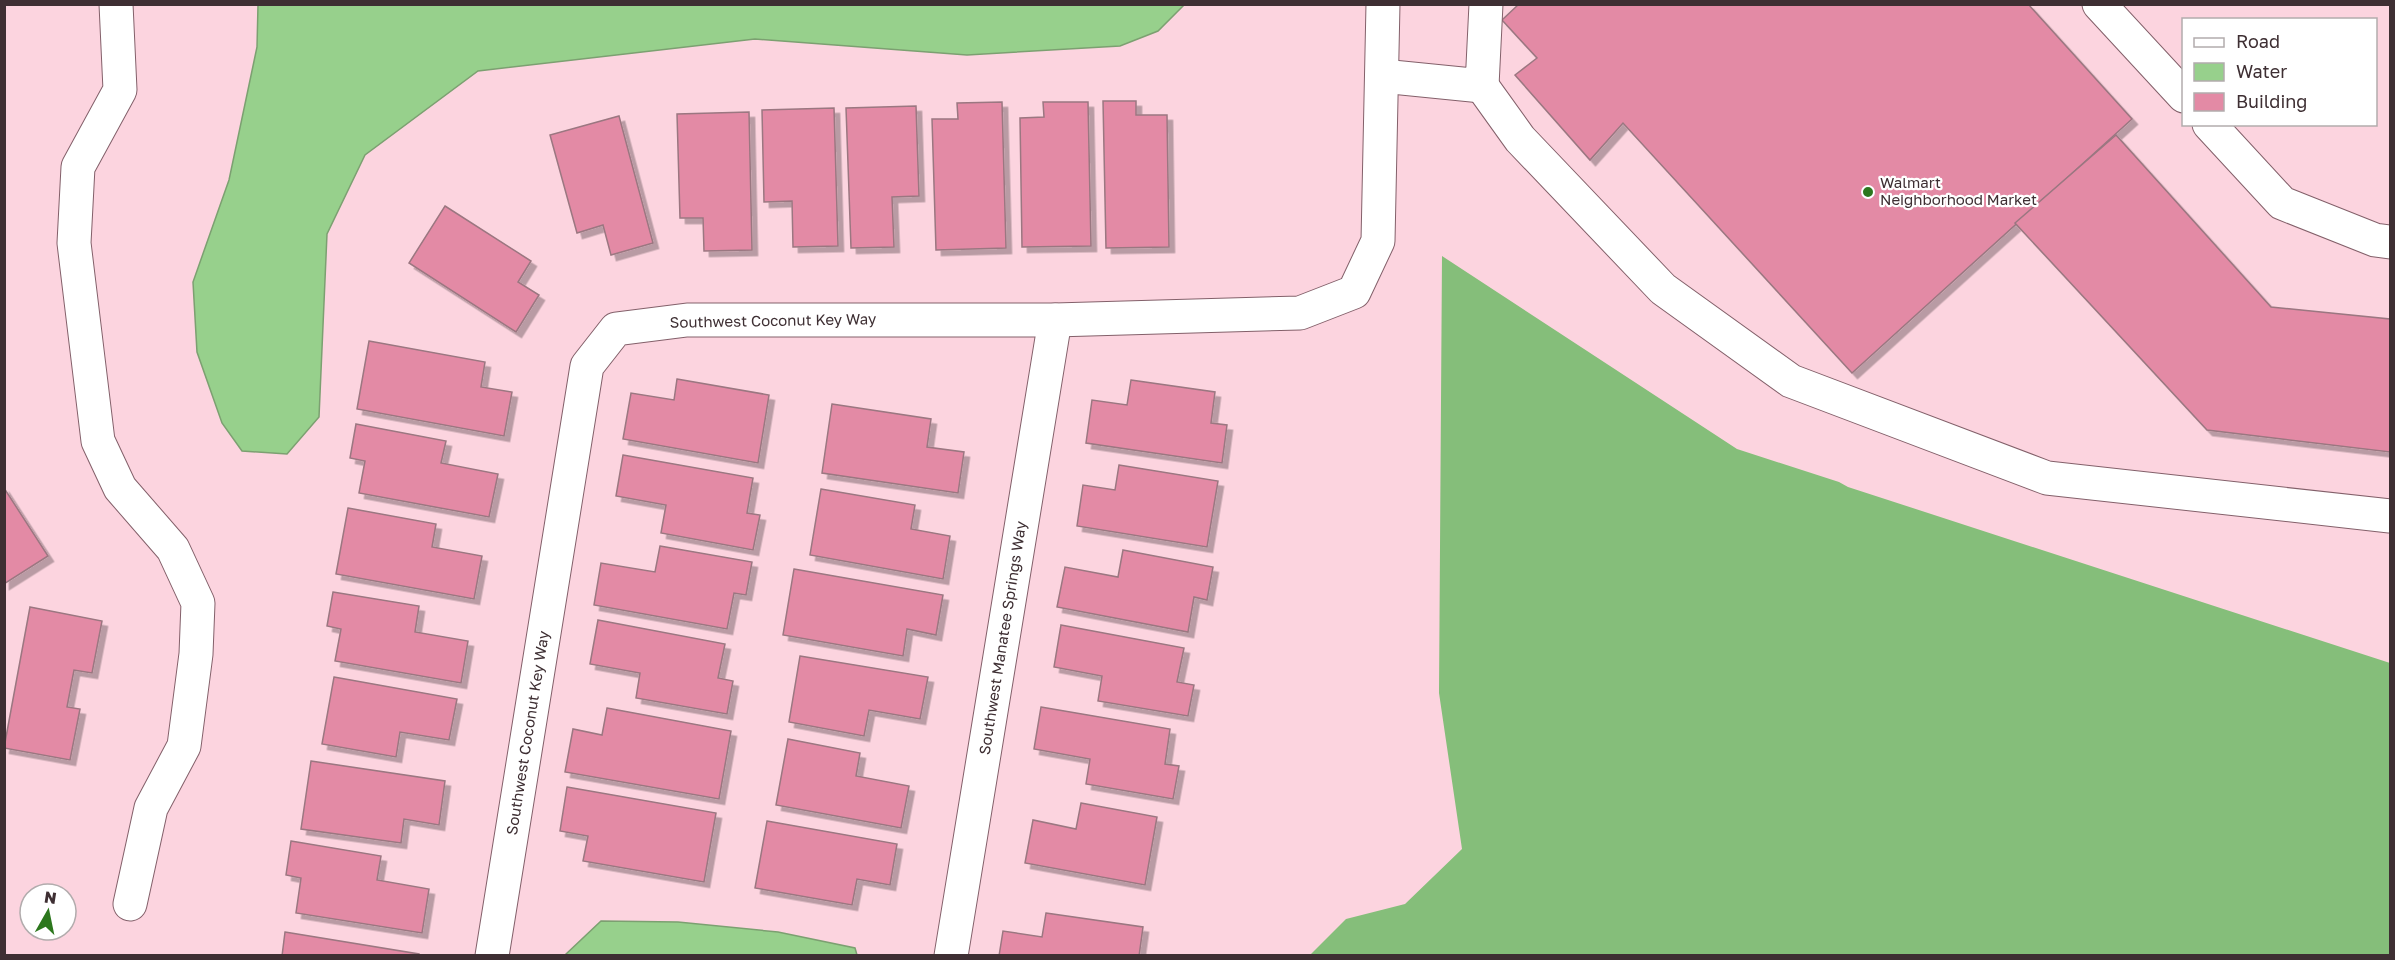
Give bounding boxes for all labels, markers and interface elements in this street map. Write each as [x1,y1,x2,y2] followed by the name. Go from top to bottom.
[2182,18,2377,126] legend
[2236,30,2280,52] text: Road
[2236,60,2287,82] text: Water
[2236,90,2307,112] text: Building
[1880,173,2037,208] place label: Walmart Neighborhood Market
[1861,185,1875,199] marker: Walmart Neighborhood Market
[670,309,877,331] street label: Southwest Coconut Key Way
[975,519,1029,756] street label: Southwest Manatee Springs Way
[502,629,552,836] street label: Southwest Coconut Key Way
[18,882,78,942] north arrow
[43,886,58,908] text: N

